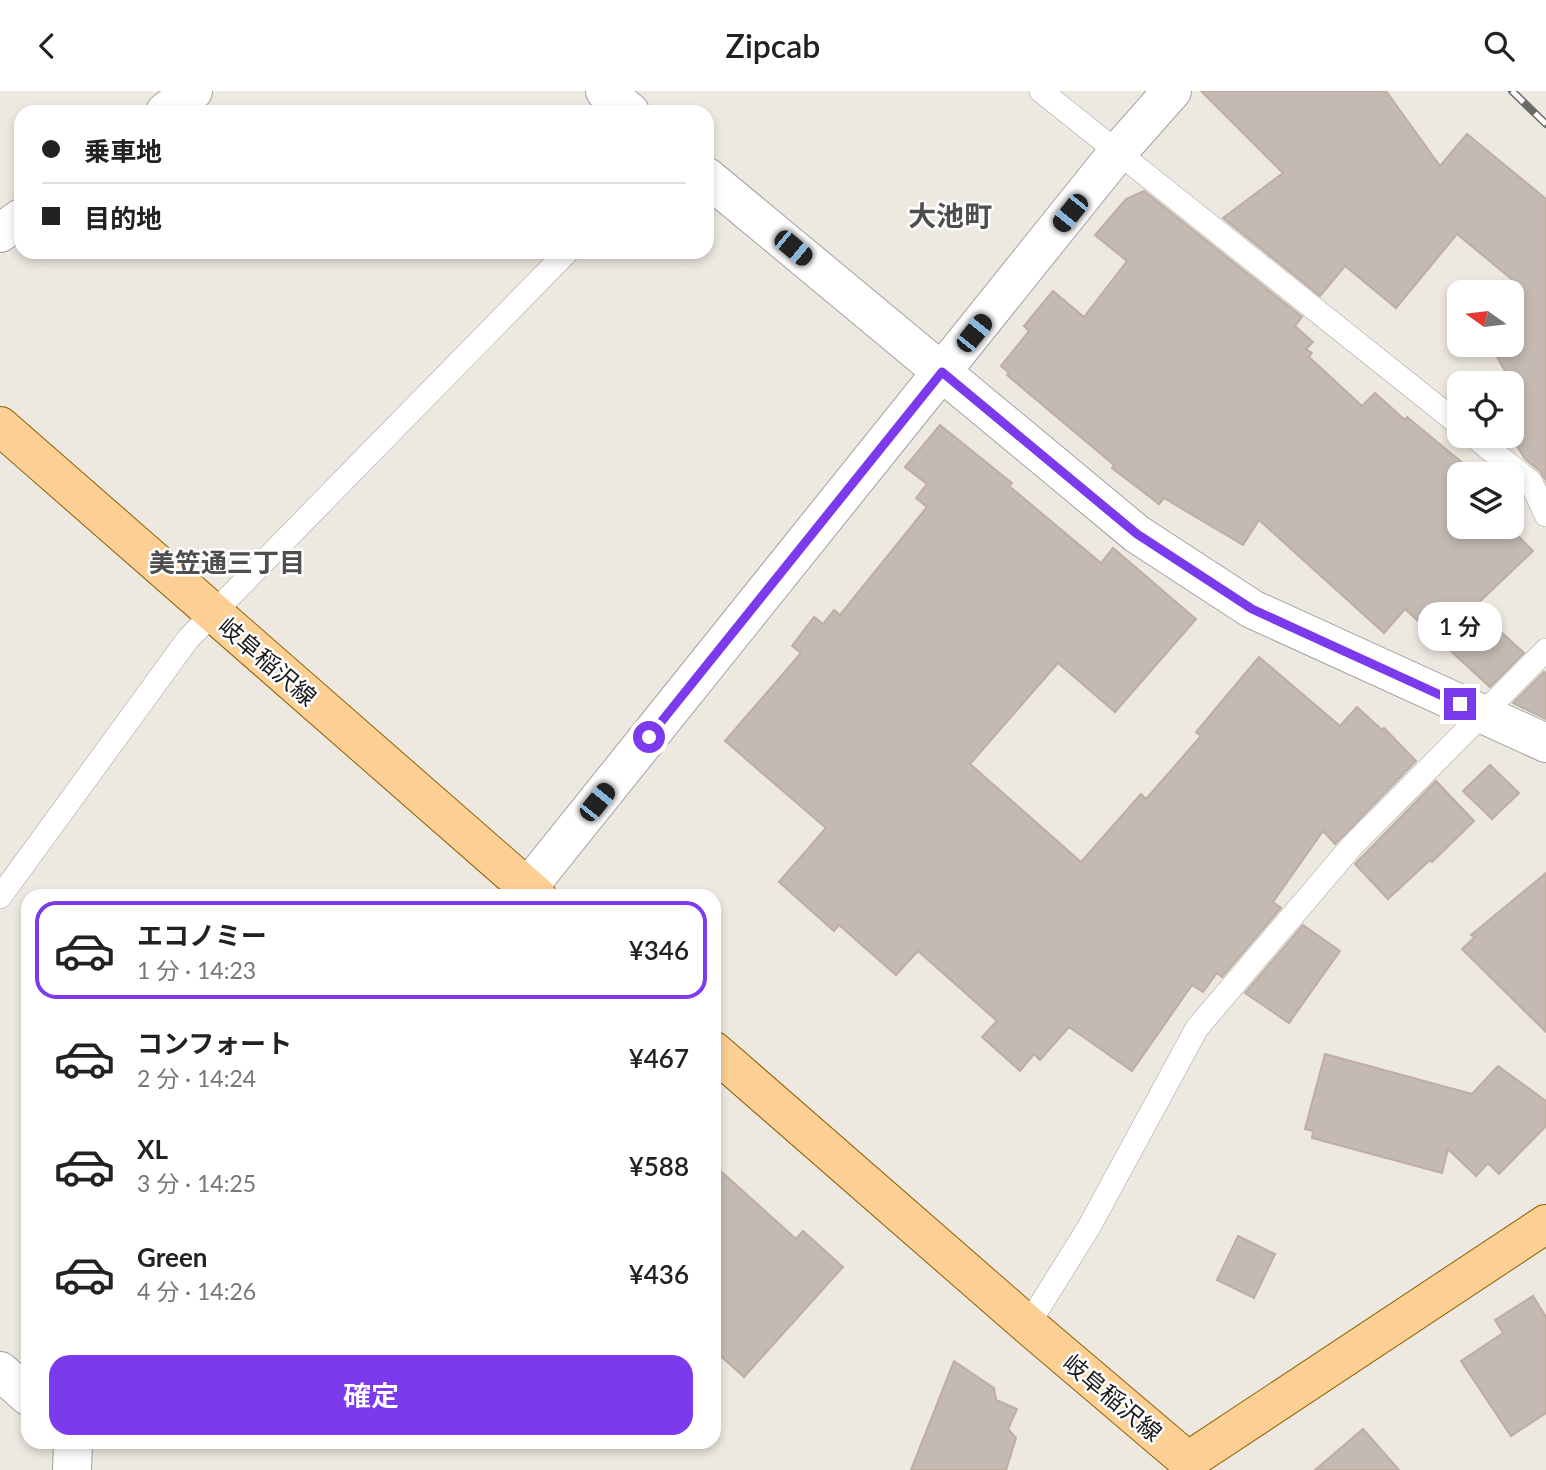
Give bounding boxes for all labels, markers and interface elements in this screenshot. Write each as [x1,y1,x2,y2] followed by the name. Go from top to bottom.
[726,26,820,65] text: Zipcab
[28,27,66,65] icon: back
[1480,27,1518,65] icon: search
[84,135,162,167] text: 乗車地
[1049,190,1092,236] car
[908,198,992,232] district label: 大池町
[84,202,162,234] text: 目的地
[771,226,816,270] car
[1447,280,1524,357] north arrow
[1447,280,1524,539] map controls
[953,310,996,356] car
[1447,371,1524,448] button: locate
[1447,462,1524,539] button: layers
[149,546,305,578] district label: 美笠通三丁目
[1418,603,1502,651] callout: 1 分
[213,611,323,711] street label: 岐阜稲沢線
[1439,612,1481,640] text: 1 分
[1444,688,1476,720] route end
[633,721,665,753] route start
[576,779,619,825] car
[53,919,116,982] icon: car
[137,919,267,951] text: エコノミー
[629,934,689,966] text: ¥346
[137,956,256,984] text: 1 分 · 14:23
[53,1027,116,1090] icon: car
[137,1027,292,1059] text: コンフォート
[629,1042,689,1074] text: ¥467
[137,1064,256,1092] text: 2 分 · 14:24
[137,1133,168,1165] text: XL
[53,1135,116,1198] icon: car
[629,1150,689,1182] text: ¥588
[137,1169,256,1197] text: 3 分 · 14:25
[137,1241,207,1273] text: Green
[53,1243,116,1306] icon: car
[629,1258,689,1290] text: ¥436
[137,1277,256,1305] text: 4 分 · 14:26
[1058,1347,1168,1447] street label: 岐阜稲沢線
[49,1355,693,1435] button: 確定

